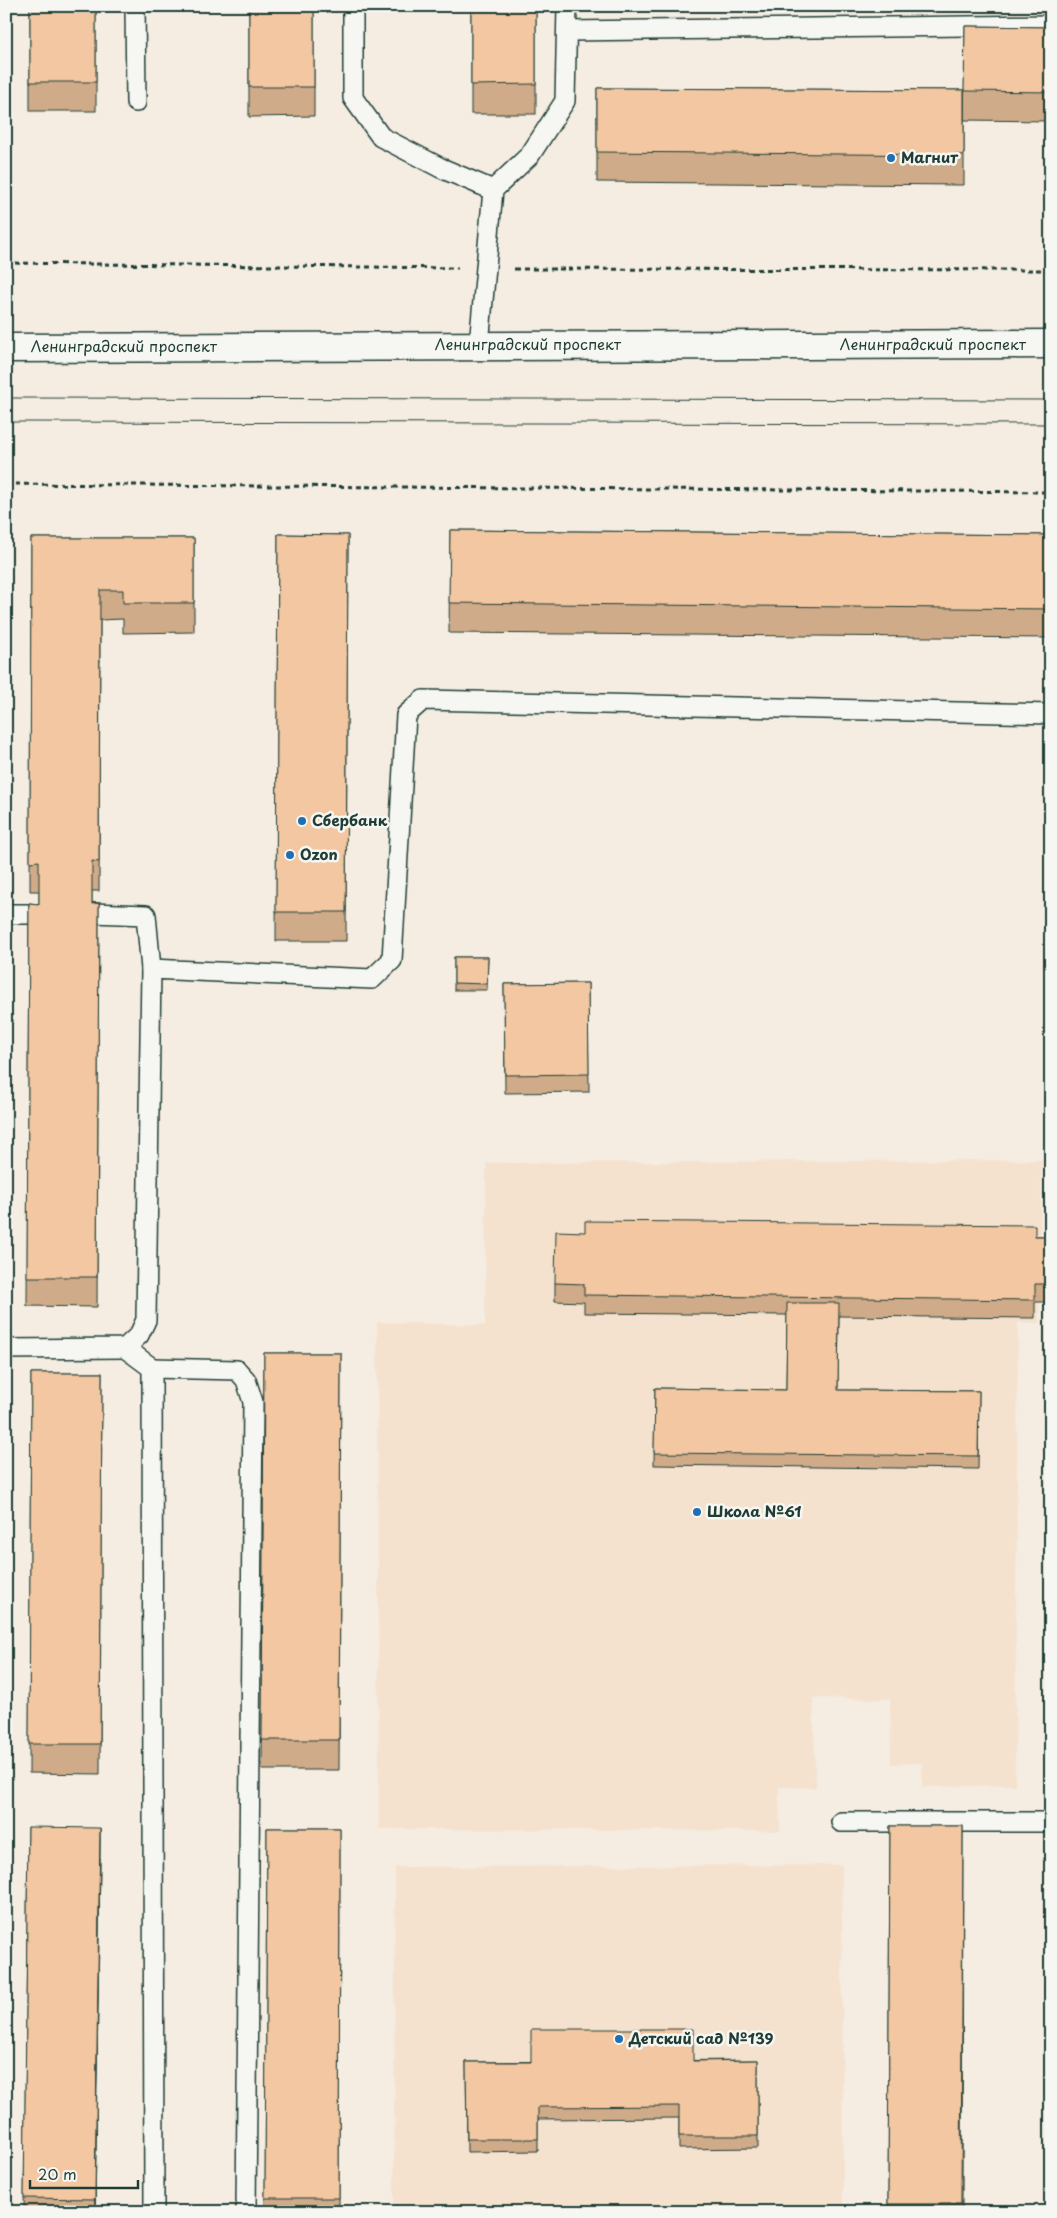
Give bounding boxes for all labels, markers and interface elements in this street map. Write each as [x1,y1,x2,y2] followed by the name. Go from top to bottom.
[901,145,959,168] place label: Магнит
[885,152,897,164] marker: Магнит
[435,332,622,355] street label: Ленинградский проспект
[840,332,1027,355] street label: Ленинградский проспект
[31,334,218,357] street label: Ленинградский проспект
[312,808,388,831] place label: Сбербанк
[296,815,308,827] marker: Сбербанк
[300,842,338,865] place label: Ozon
[284,849,296,861] marker: Ozon
[707,1499,801,1522] place label: Школа №61
[691,1506,703,1518] marker: Школа №61
[628,2026,774,2049] place label: Детский сад №139
[613,2033,625,2045] marker: Детский сад №139
[30,2158,138,2190] scale bar
[38,2162,77,2185] text: 20 m

